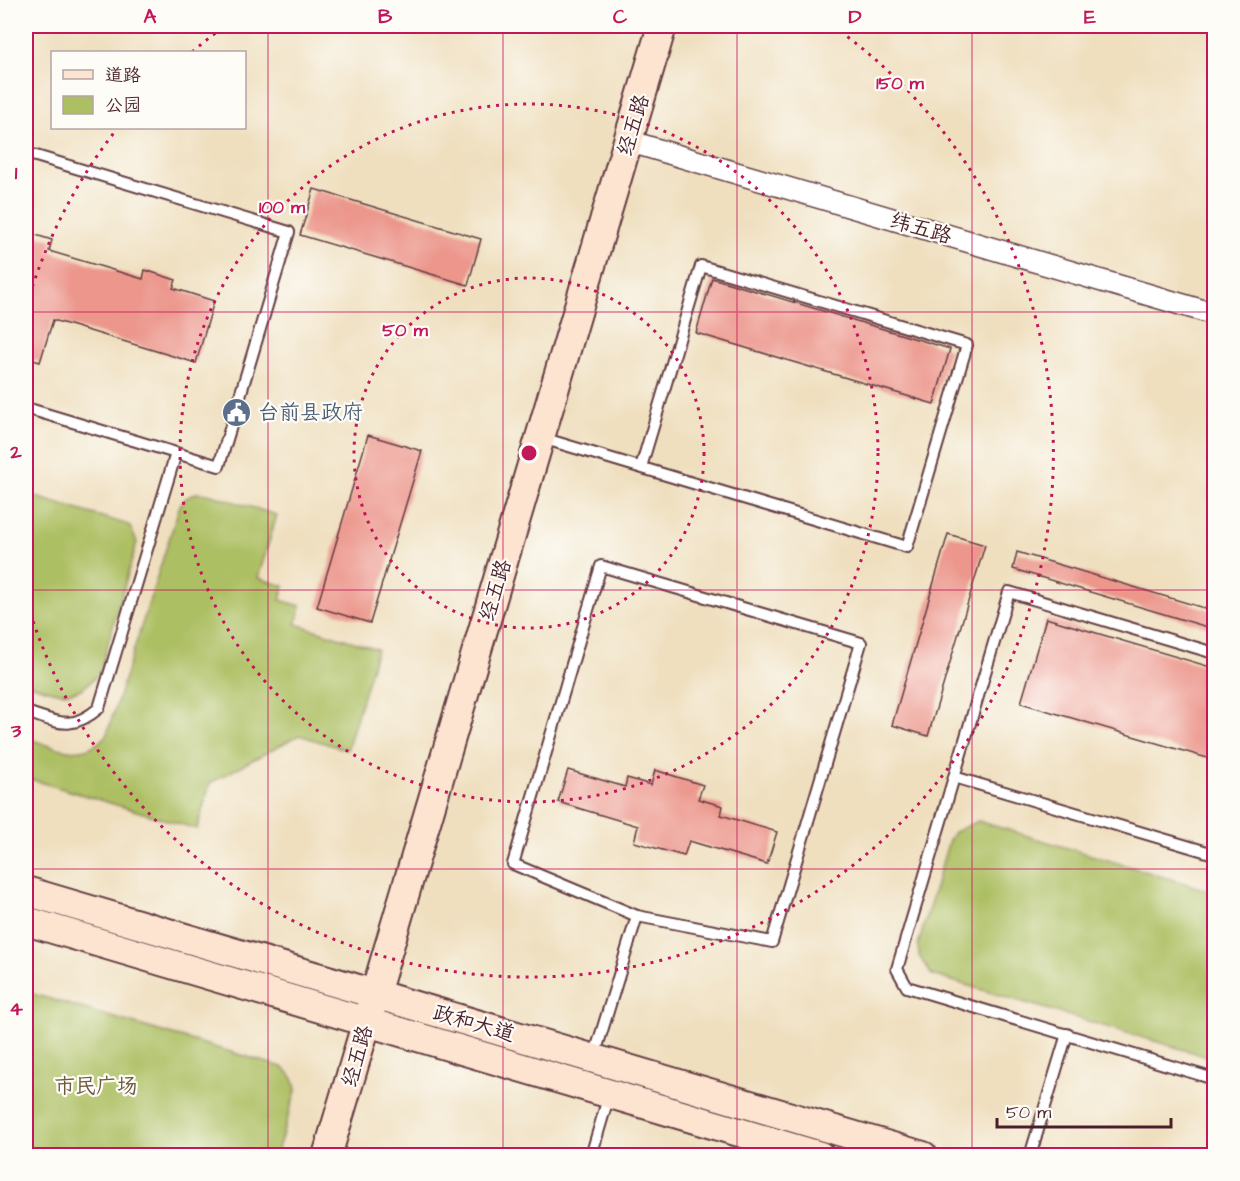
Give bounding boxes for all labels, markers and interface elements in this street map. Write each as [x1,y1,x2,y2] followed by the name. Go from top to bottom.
[144,3,157,31] text: A
[378,3,393,31] text: B
[613,3,628,31] text: C
[849,3,862,31] text: D
[1084,3,1096,31] text: E
[51,51,246,129] legend
[105,63,141,88] text: 道路
[876,71,925,96] text: 150 m
[610,91,657,160] street label: 经五路
[105,93,141,118] text: 公园
[15,159,18,187] text: 1
[259,195,306,220] text: 100 m
[887,206,955,251] street label: 纬五路
[382,318,429,343] text: 50 m
[221,396,253,428] public building icon: 台前县政府
[258,398,363,427] place label: 台前县政府
[9,438,22,466] text: 2
[519,443,539,463] centre of rings
[472,556,519,625] street label: 经五路
[10,717,22,745] text: 3
[9,995,23,1023] text: 4
[429,998,518,1049] street label: 政和大道
[335,1022,380,1090] street label: 经五路
[54,1072,138,1101] park label: 市民广场
[997,1091,1171,1129] scale bar
[1006,1100,1051,1125] text: 50 m

